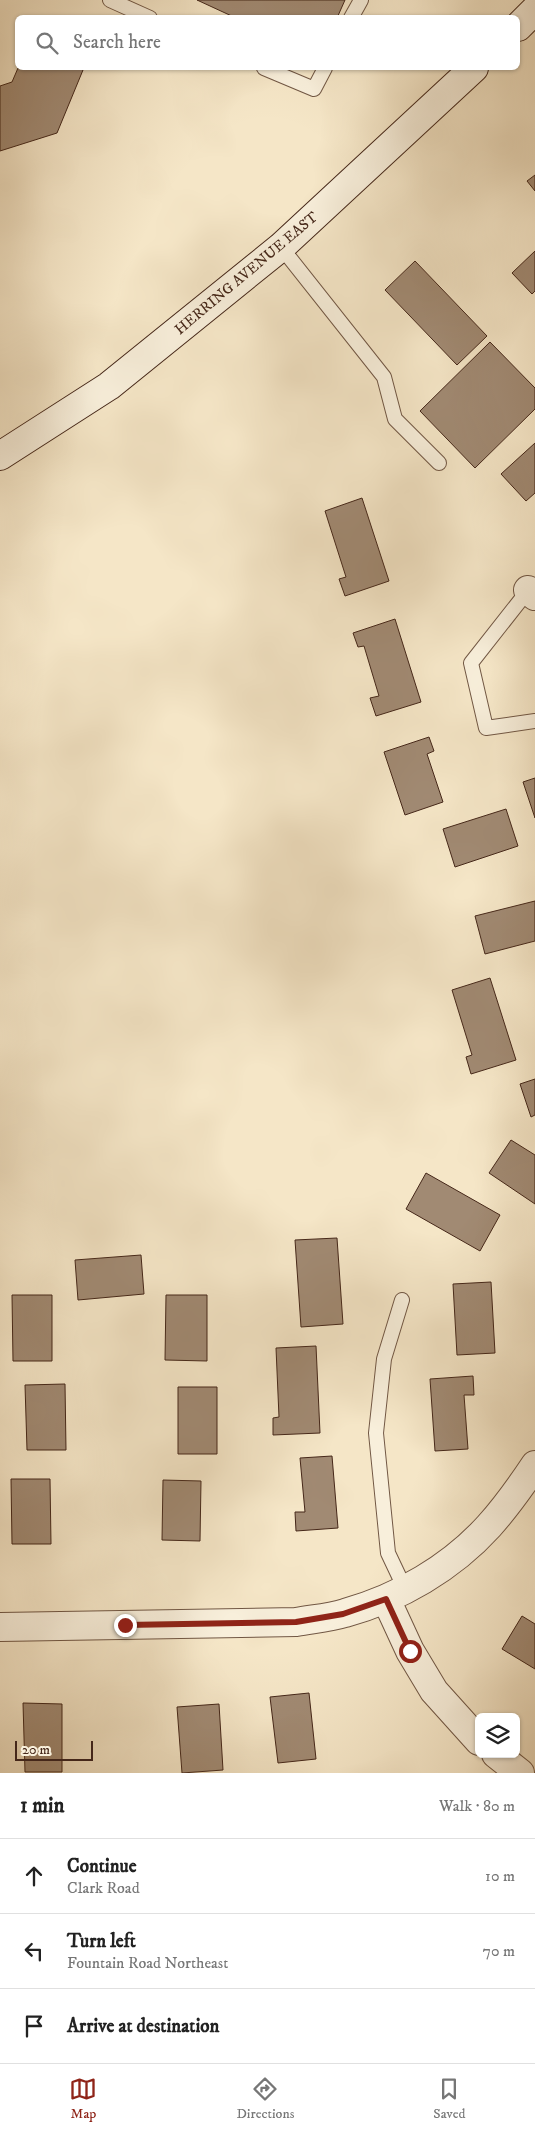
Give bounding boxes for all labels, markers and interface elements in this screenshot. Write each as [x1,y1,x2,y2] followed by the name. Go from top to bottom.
[15,15,520,70] search box
[33,29,61,57] icon: search
[73,31,161,54] text: Search here
[171,207,322,339] street label: HERRING AVENUE EAST
[114,1614,137,1637] route end
[399,1640,422,1663] route start
[475,1713,520,1758] map controls
[475,1713,520,1758] button: layers
[15,1738,92,1761] scale bar
[22,1741,50,1759] text: 20 m
[20,1793,64,1819] text: 1 min
[439,1796,515,1816] text: Walk · 80 m
[67,1855,137,1878] text: Continue
[20,1862,48,1890] icon: ahead
[485,1866,515,1886] text: 10 m
[67,1878,140,1898] text: Clark Road
[67,1930,136,1953] text: Turn left
[20,1937,48,1965] icon: left
[483,1941,515,1961] text: 70 m
[67,1953,228,1973] text: Fountain Road Northeast
[20,2012,48,2040] icon: arrive
[67,2015,219,2038] text: Arrive at destination
[69,2075,97,2123] tab: Map
[236,2075,294,2123] tab: Directions
[433,2075,466,2123] tab: Saved

